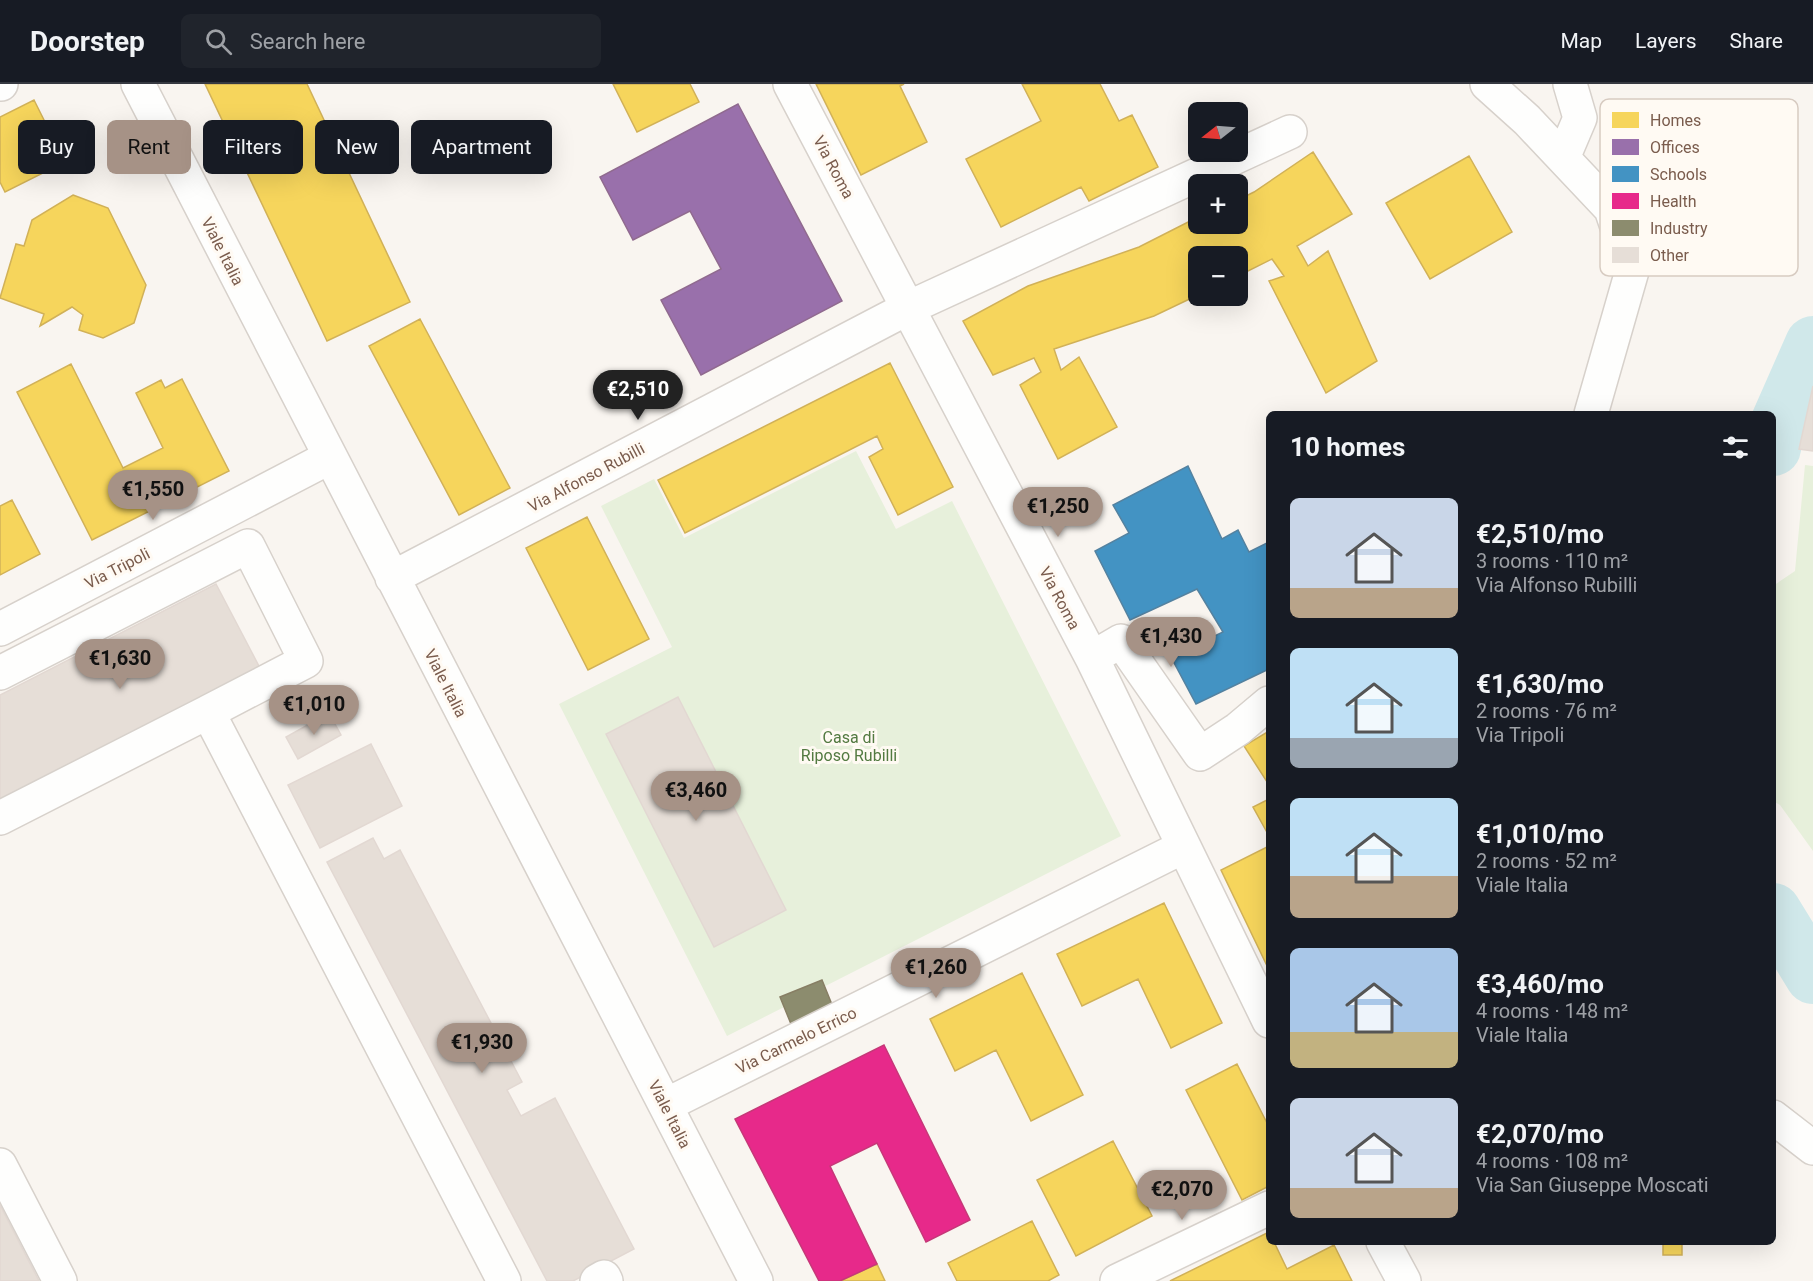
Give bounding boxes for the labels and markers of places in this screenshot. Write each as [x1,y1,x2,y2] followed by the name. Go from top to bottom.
[589,370,687,421] pin: €2,510
[104,470,202,521] pin: €1,550
[1009,487,1107,538] pin: €1,250
[1122,617,1220,668] pin: €1,430
[71,639,169,690] pin: €1,630
[265,685,363,736] pin: €1,010
[647,771,745,822] pin: €3,460
[887,948,985,999] pin: €1,260
[433,1023,531,1074] pin: €1,930
[1133,1170,1231,1221] pin: €2,070

